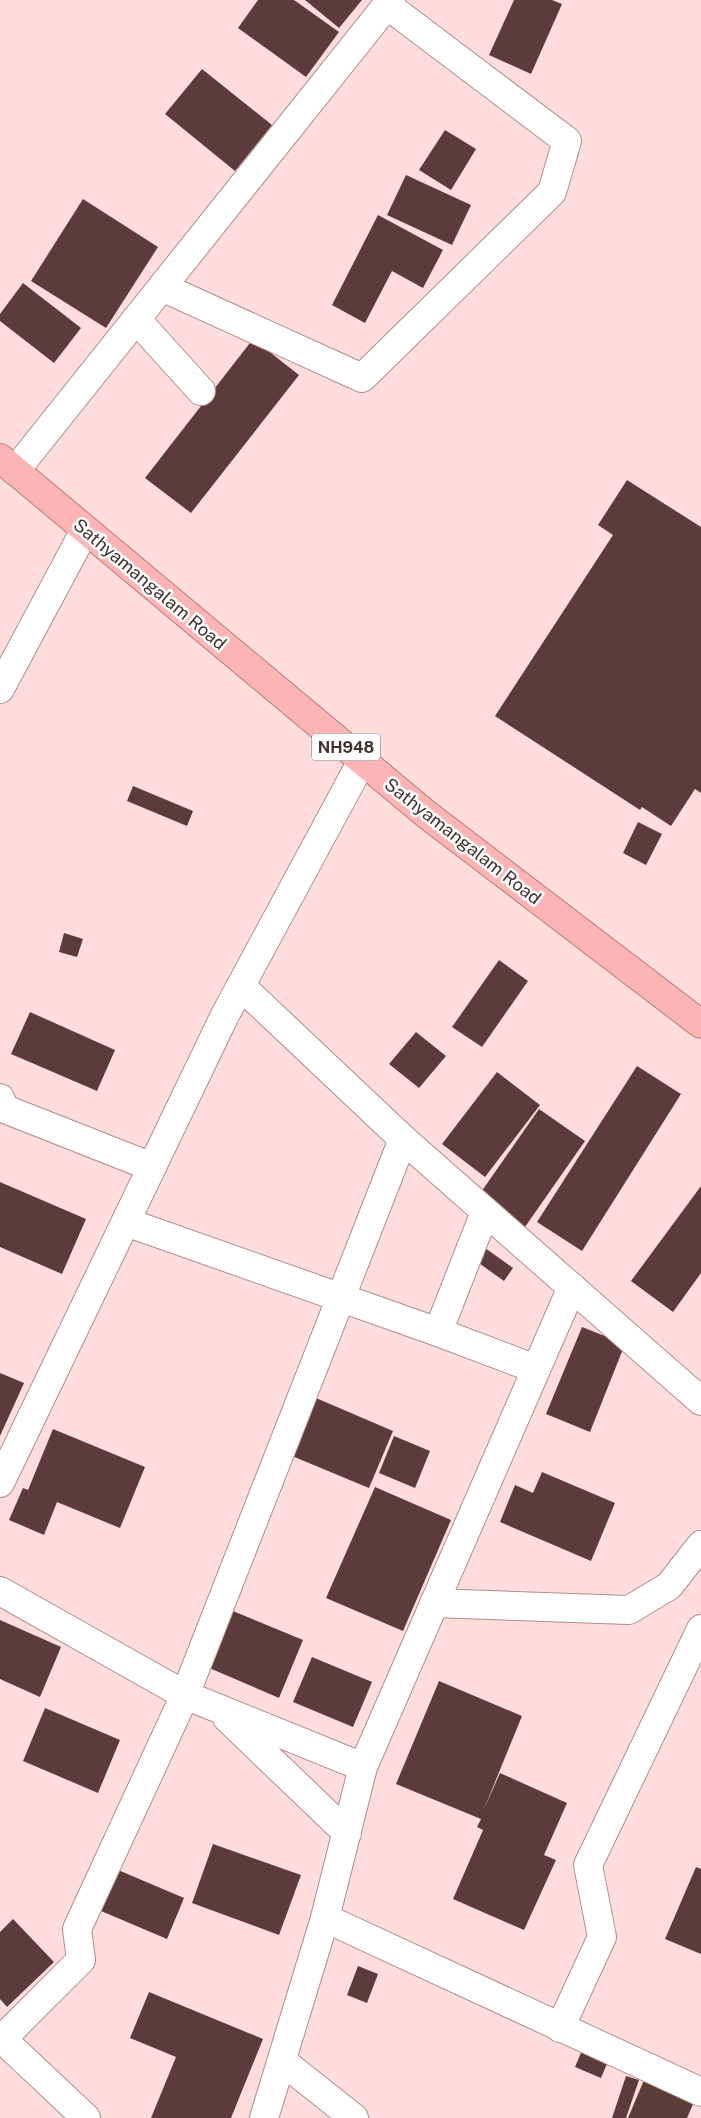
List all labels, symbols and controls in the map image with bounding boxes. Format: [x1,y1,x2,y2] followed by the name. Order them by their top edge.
[69,514,231,654] street label: Sathyamangalam Road
[312,734,380,760] road number: NH948
[381,773,545,909] street label: Sathyamangalam Road

